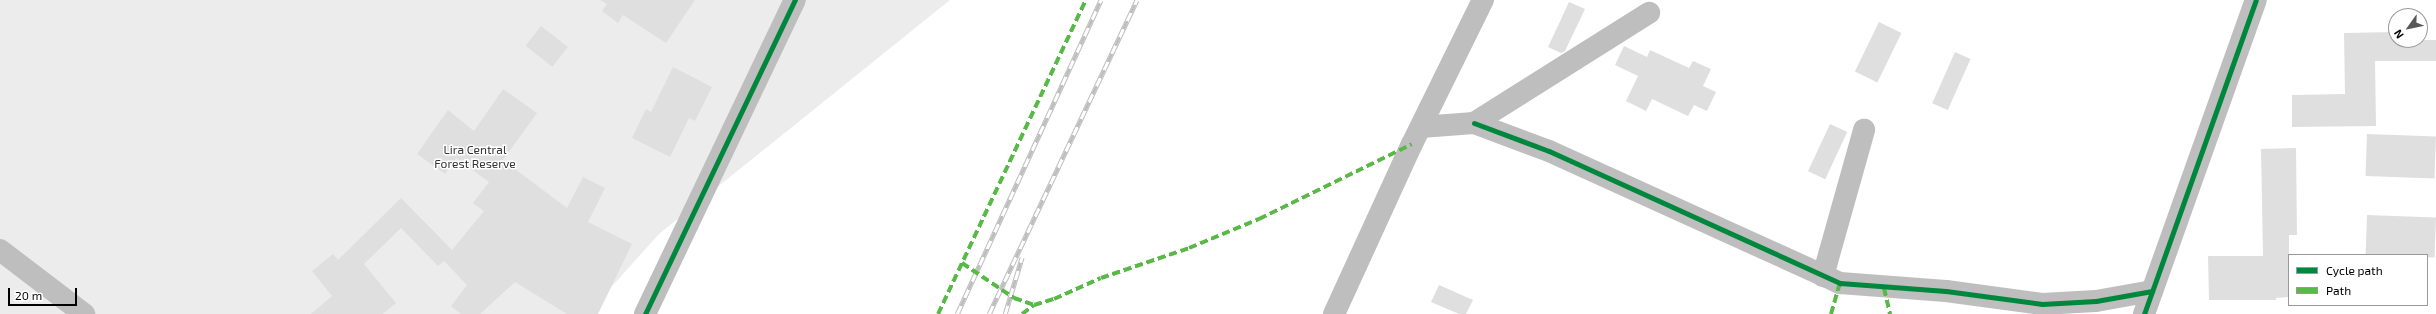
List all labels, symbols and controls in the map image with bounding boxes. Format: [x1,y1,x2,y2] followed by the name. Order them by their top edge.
[2388,8,2428,48] north arrow
[2391,27,2406,41] text: N
[434,143,516,171] park label: Lira Central Forest Reserve
[2288,254,2428,306] legend
[2326,263,2383,277] text: Cycle path
[10,280,79,306] scale bar
[2326,283,2351,297] text: Path
[15,288,42,302] text: 20 m

